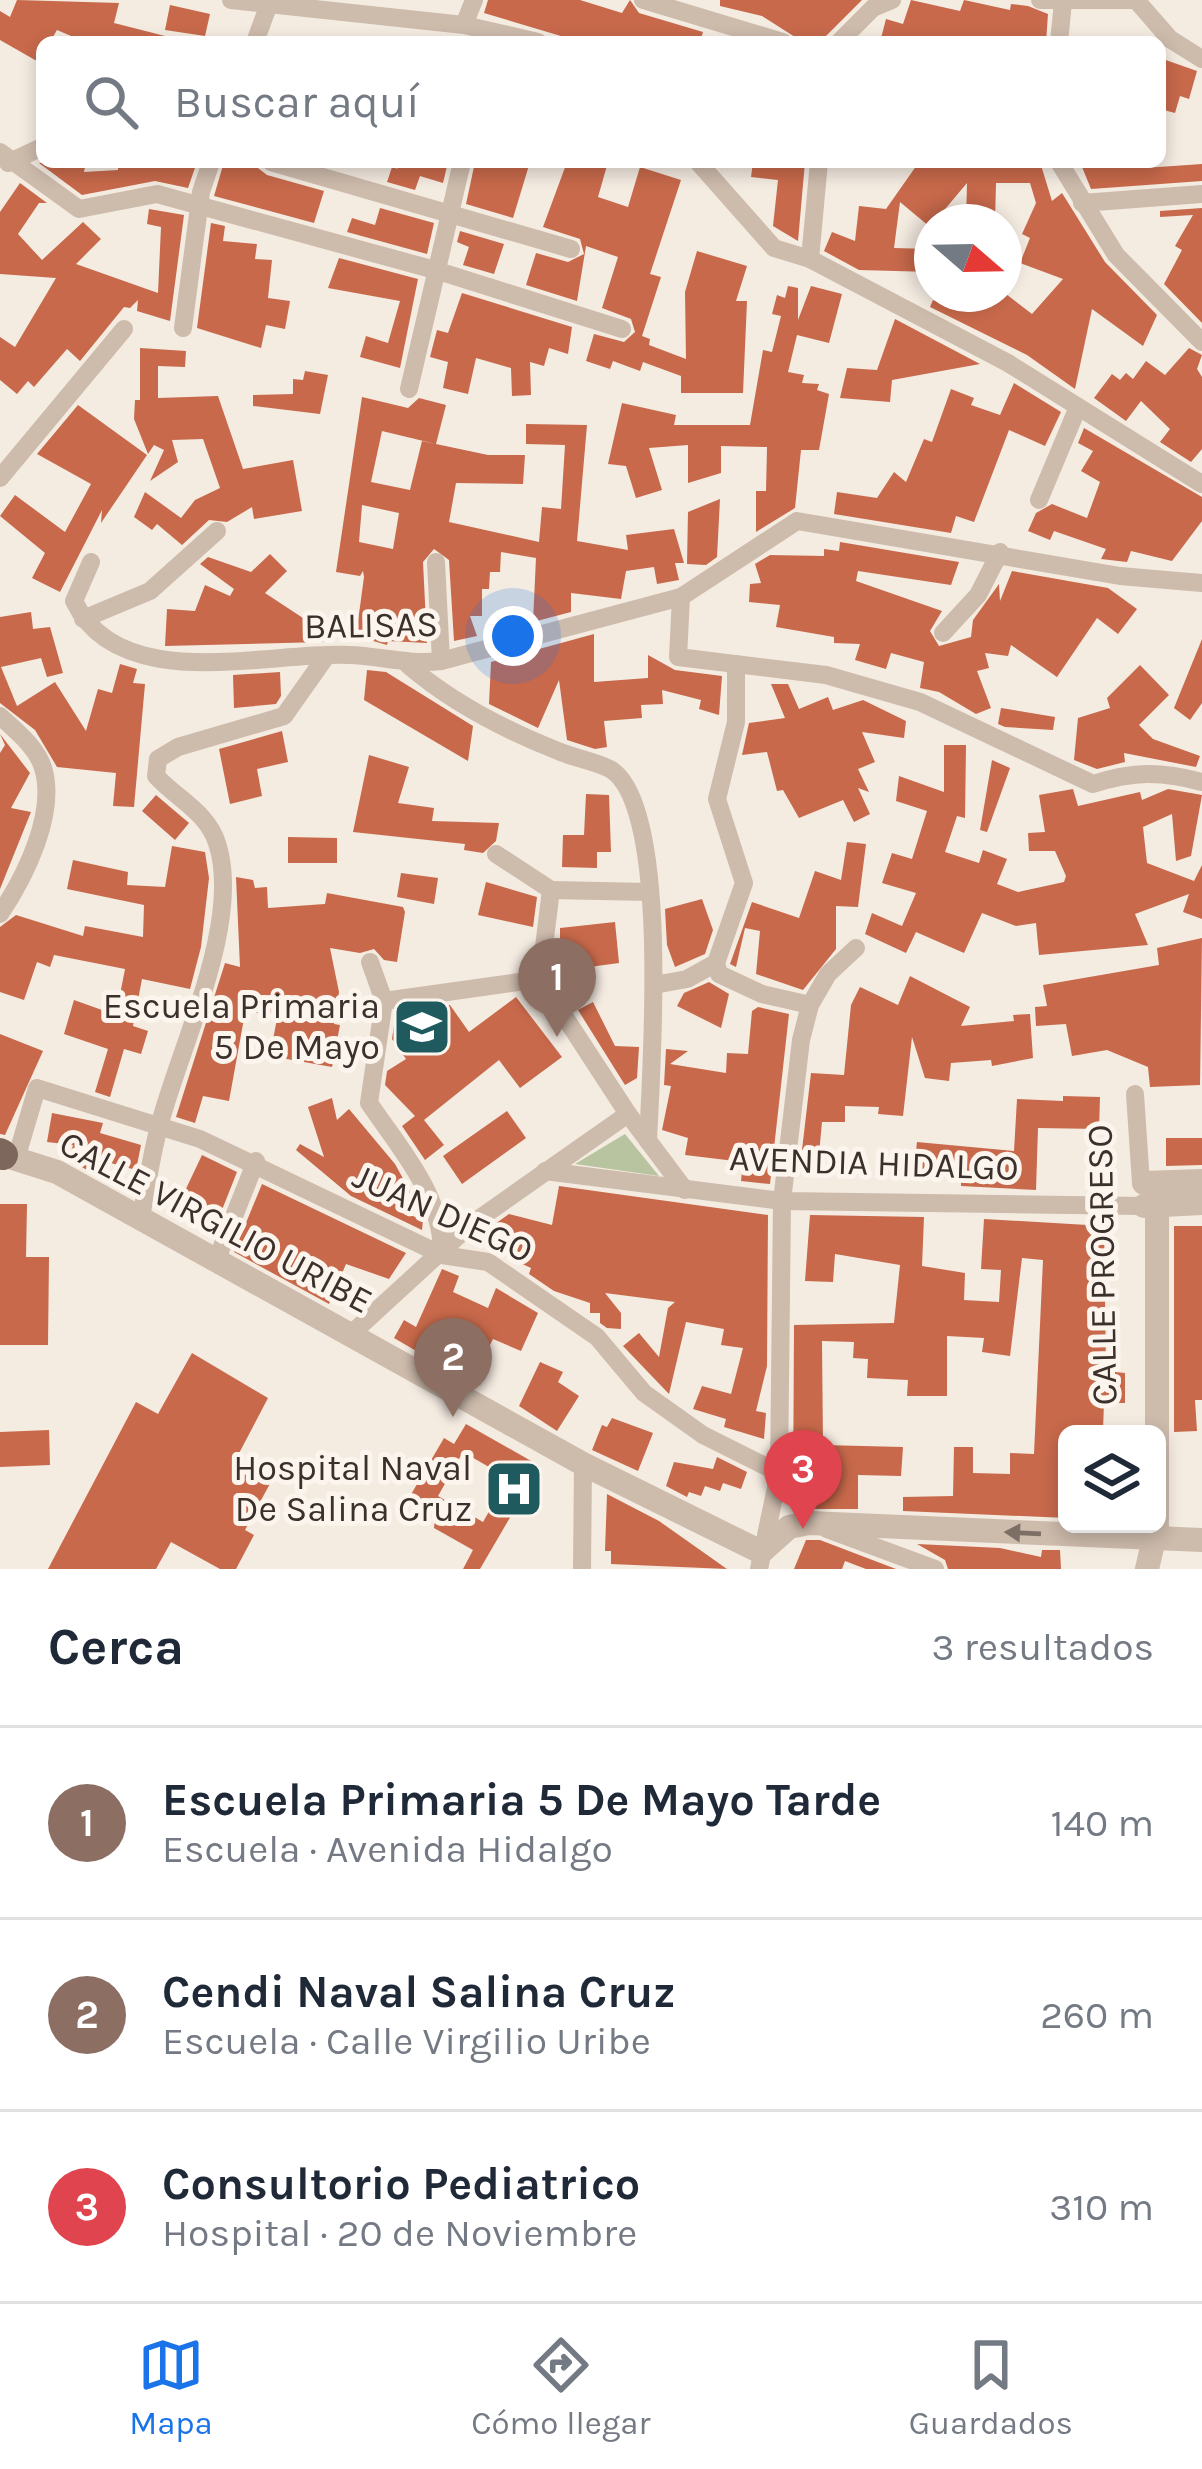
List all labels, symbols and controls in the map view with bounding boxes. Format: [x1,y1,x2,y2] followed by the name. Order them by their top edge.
[36,36,1166,168] search box
[78,69,144,135] icon: search
[174,76,420,128] text: Buscar aquí
[914,204,1022,312] north arrow
[304,603,438,647] street label: BALISAS
[483,606,543,666] your location
[518,938,596,1037] pin: 1
[103,985,380,1068] place label: Escuela Primaria 5 De Mayo
[391,996,453,1058] school or university icon: Escuela Primaria 5 De Mayo
[53,1122,379,1322] street label: CALLE VIRGILIO URIBE
[1079,1124,1125,1406] street label: CALLE PROGRESO
[729,1137,1019,1189] street label: AVENDIA HIDALGO
[347,1155,539,1271] street label: JUAN DIEGO
[414,1318,492,1417] pin: 2
[1058,1425,1166,1533] map controls
[1058,1425,1166,1533] button: layers
[764,1430,842,1529] pin: 3
[233,1447,472,1530] place label: Hospital Naval De Salina Cruz
[483,1458,545,1520] hospital icon: Hospital Naval De Salina Cruz
[1003,1523,1041,1542] one-way arrow
[48,1617,184,1677] text: Cerca
[932,1624,1154,1670] text: 3 resultados
[162,1774,881,1826] text: Escuela Primaria 5 De Mayo Tarde
[80,1800,94,1846] text: 1
[1050,1800,1154,1846] text: 140 m
[162,1826,613,1872] text: Escuela · Avenida Hidalgo
[162,1966,675,2018] text: Cendi Naval Salina Cruz
[75,1992,99,2038] text: 2
[1040,1992,1154,2038] text: 260 m
[162,2018,651,2064] text: Escuela · Calle Virgilio Uribe
[162,2158,640,2210] text: Consultorio Pediatrico
[75,2184,99,2230] text: 3
[1049,2184,1154,2230] text: 310 m
[162,2210,637,2256] text: Hospital · 20 de Noviembre
[129,2332,213,2442] tab: Mapa
[471,2332,650,2442] tab: Cómo llegar
[909,2332,1073,2442] tab: Guardados

